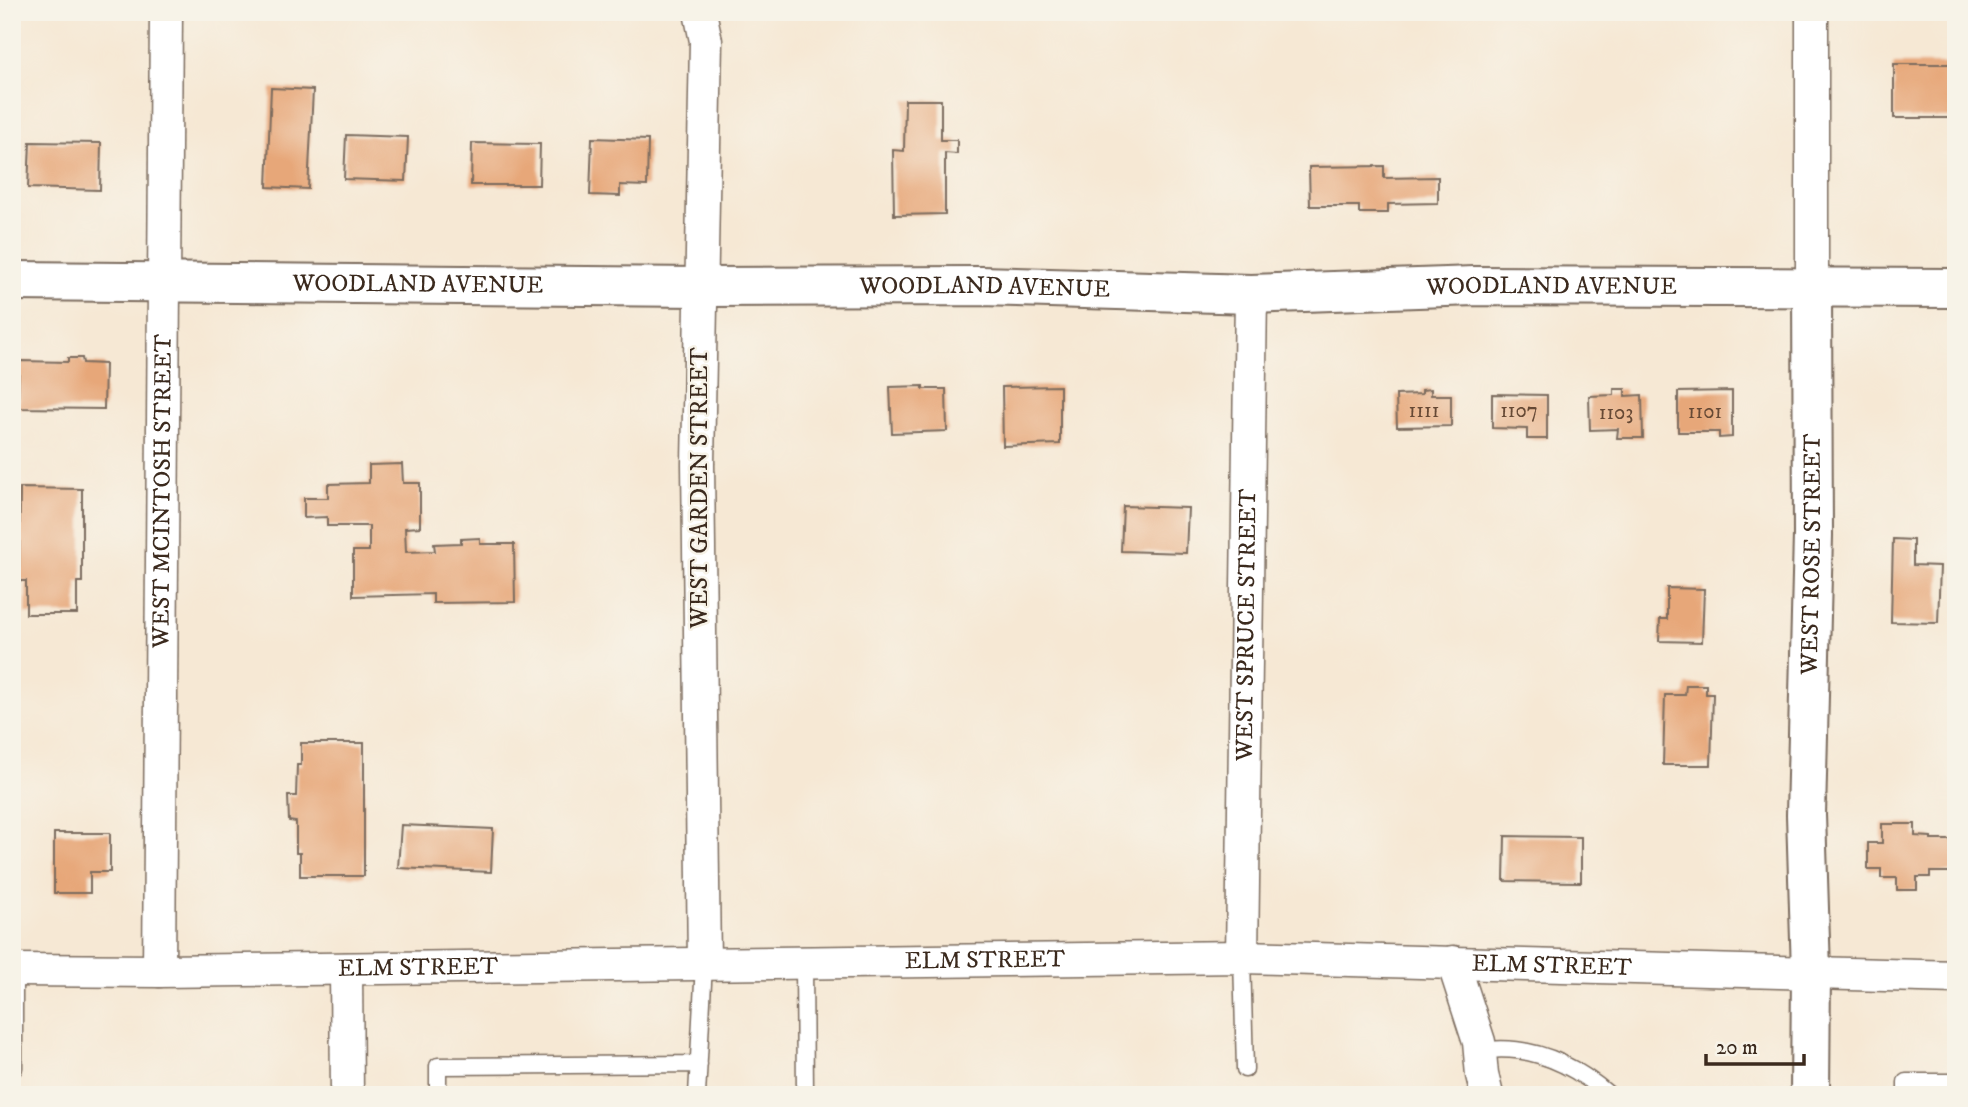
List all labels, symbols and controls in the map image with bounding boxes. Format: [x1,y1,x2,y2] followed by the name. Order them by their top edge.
[291,268,544,301] street label: WOODLAND AVENUE
[859,271,1111,305] street label: WOODLAND AVENUE
[1425,271,1677,303] street label: WOODLAND AVENUE
[146,334,179,649] street label: WEST MCINTOSH STREET
[685,347,715,630] street label: WEST GARDEN STREET
[1409,398,1439,424] house number: 1111
[1500,398,1538,424] house number: 1107
[1688,399,1722,425] house number: 1101
[1599,400,1633,426] house number: 1103
[1794,433,1828,676] street label: WEST ROSE STREET
[1230,489,1263,762] street label: WEST SPRUCE STREET
[905,944,1065,976] street label: ELM STREET
[1471,948,1632,983] street label: ELM STREET
[338,952,498,984] street label: ELM STREET
[1706,1023,1804,1067] scale bar
[1716,1035,1758,1061] text: 20 m

